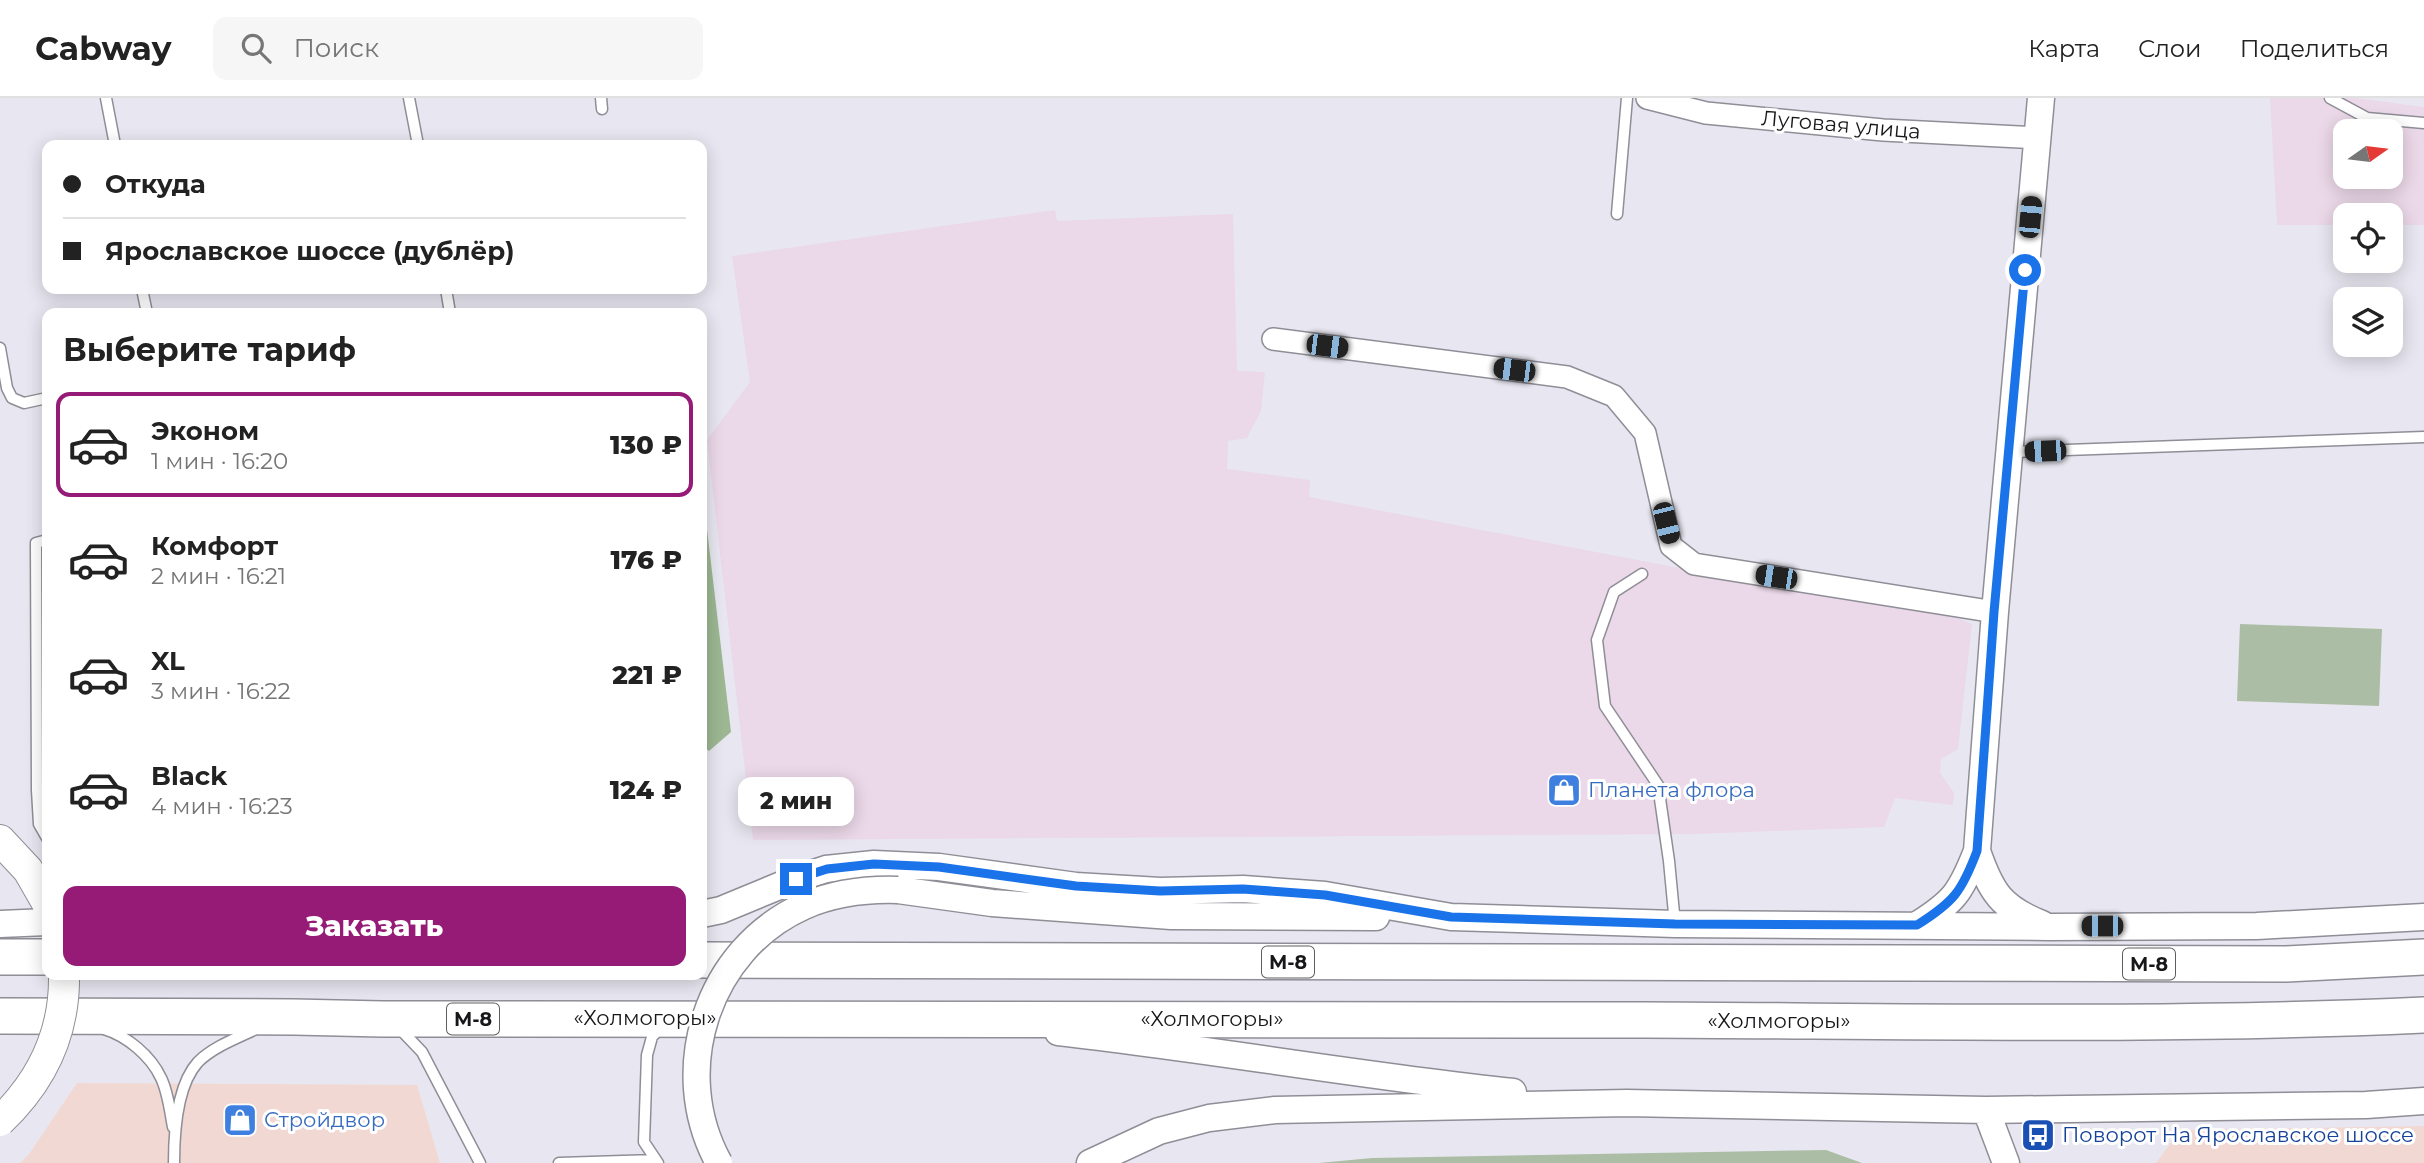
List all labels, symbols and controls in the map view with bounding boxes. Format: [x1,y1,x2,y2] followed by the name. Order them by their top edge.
[213,17,703,80] search box
[35,28,171,68] text: Cabway
[237,29,275,67] icon: search
[293,32,379,64] text: Поиск
[2028,34,2100,63] text: Карта
[2138,34,2202,63] text: Слои
[2240,34,2389,63] text: Поделиться
[1760,105,1922,144] street label: Луговая улица
[2333,119,2403,189] north arrow
[2333,119,2403,357] map controls
[105,168,206,200] text: Откуда
[2018,195,2043,239] car
[2333,203,2403,273] button: locate
[105,235,515,267] text: Ярославское шоссе (дублёр)
[2009,254,2041,286] route start
[2333,287,2403,357] button: layers
[63,330,356,369] text: Выберите тариф
[1305,333,1350,359] car
[1492,357,1537,383] car
[67,413,130,476] icon: car
[151,415,259,447] text: Эконом
[610,429,682,461] text: 130 ₽
[2024,440,2067,462] car
[151,447,288,475] text: 1 мин · 16:20
[1651,500,1682,546] car
[67,528,130,591] icon: car
[151,530,278,562] text: Комфорт
[611,544,682,576] text: 176 ₽
[151,562,286,590] text: 2 мин · 16:21
[1754,563,1799,591] car
[67,643,130,706] icon: car
[151,645,185,677] text: XL
[612,659,682,691] text: 221 ₽
[151,677,291,705] text: 3 мин · 16:22
[67,758,130,821] icon: car
[151,760,227,792] text: Black
[1545,771,1583,809] shop icon: Планета флора
[610,774,682,806] text: 124 ₽
[1588,777,1755,802] place label: Планета флора
[738,778,854,826] callout: 2 мин
[760,787,832,815] text: 2 мин
[151,792,293,820] text: 4 мин · 16:23
[780,863,812,895] route end
[63,886,686,966] button: Заказать
[2082,916,2124,937] car
[1262,946,1314,978] road number: М-8
[2123,948,2175,979] road number: М-8
[447,1004,499,1035] road number: М-8
[573,1005,717,1030] street label: «Холмогоры»
[1140,1006,1284,1031] street label: «Холмогоры»
[1707,1008,1851,1033] street label: «Холмогоры»
[221,1101,259,1139] shop icon: Стройдвор
[264,1107,385,1132] place label: Стройдвор
[2019,1116,2057,1154] bus stop icon: Поворот На Ярославское шоссе
[2062,1122,2414,1147] place label: Поворот На Ярославское шоссе

